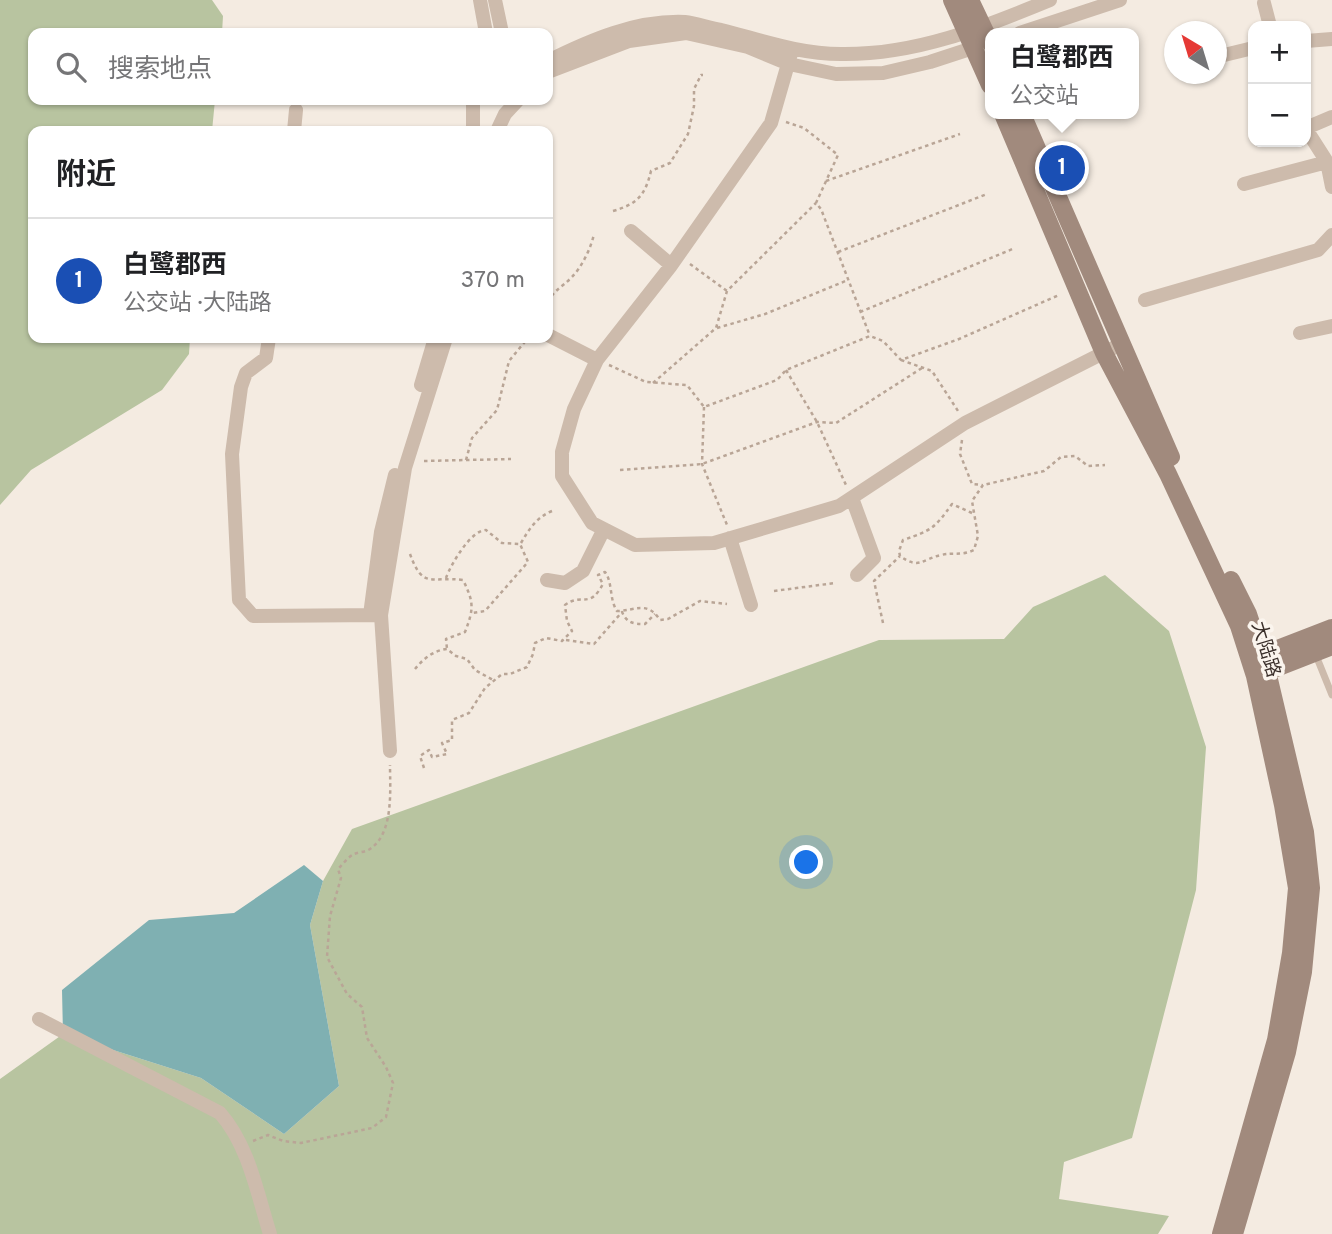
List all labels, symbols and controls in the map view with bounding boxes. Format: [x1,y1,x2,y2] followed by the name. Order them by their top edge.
[1164,21,1227,84] north arrow
[1248,21,1311,147] map controls
[1248,21,1311,84] button: +
[28,28,553,105] search box
[985,28,1139,119] popup
[1010,43,1114,76] text: 白鹭郡西
[52,48,90,86] icon: search
[108,54,212,87] text: 搜索地点
[1010,83,1079,112] text: 公交站
[1248,84,1311,147] button: −
[1039,142,1085,194] pin: 1
[56,158,116,195] text: 附近
[123,250,227,283] text: 白鹭郡西
[74,267,84,296] text: 1
[460,267,525,296] text: 370 m
[123,290,272,319] text: 公交站 · 大陆路
[1245,619,1285,680] street label: 大陆路
[789,845,823,879] your location

